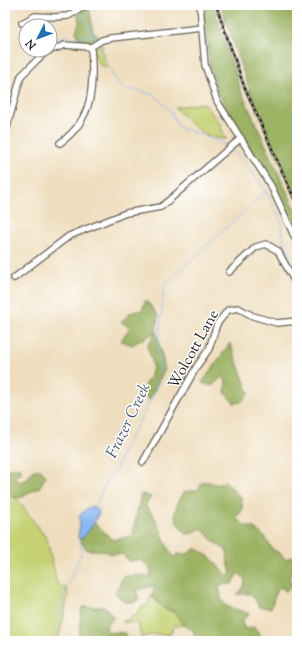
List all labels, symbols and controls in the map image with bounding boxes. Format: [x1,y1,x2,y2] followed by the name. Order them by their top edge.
[18,18,58,58] north arrow
[22,35,41,53] text: N
[164,306,225,393] street label: Wolcott Lane
[101,380,157,463] water label: Frazer Creek

